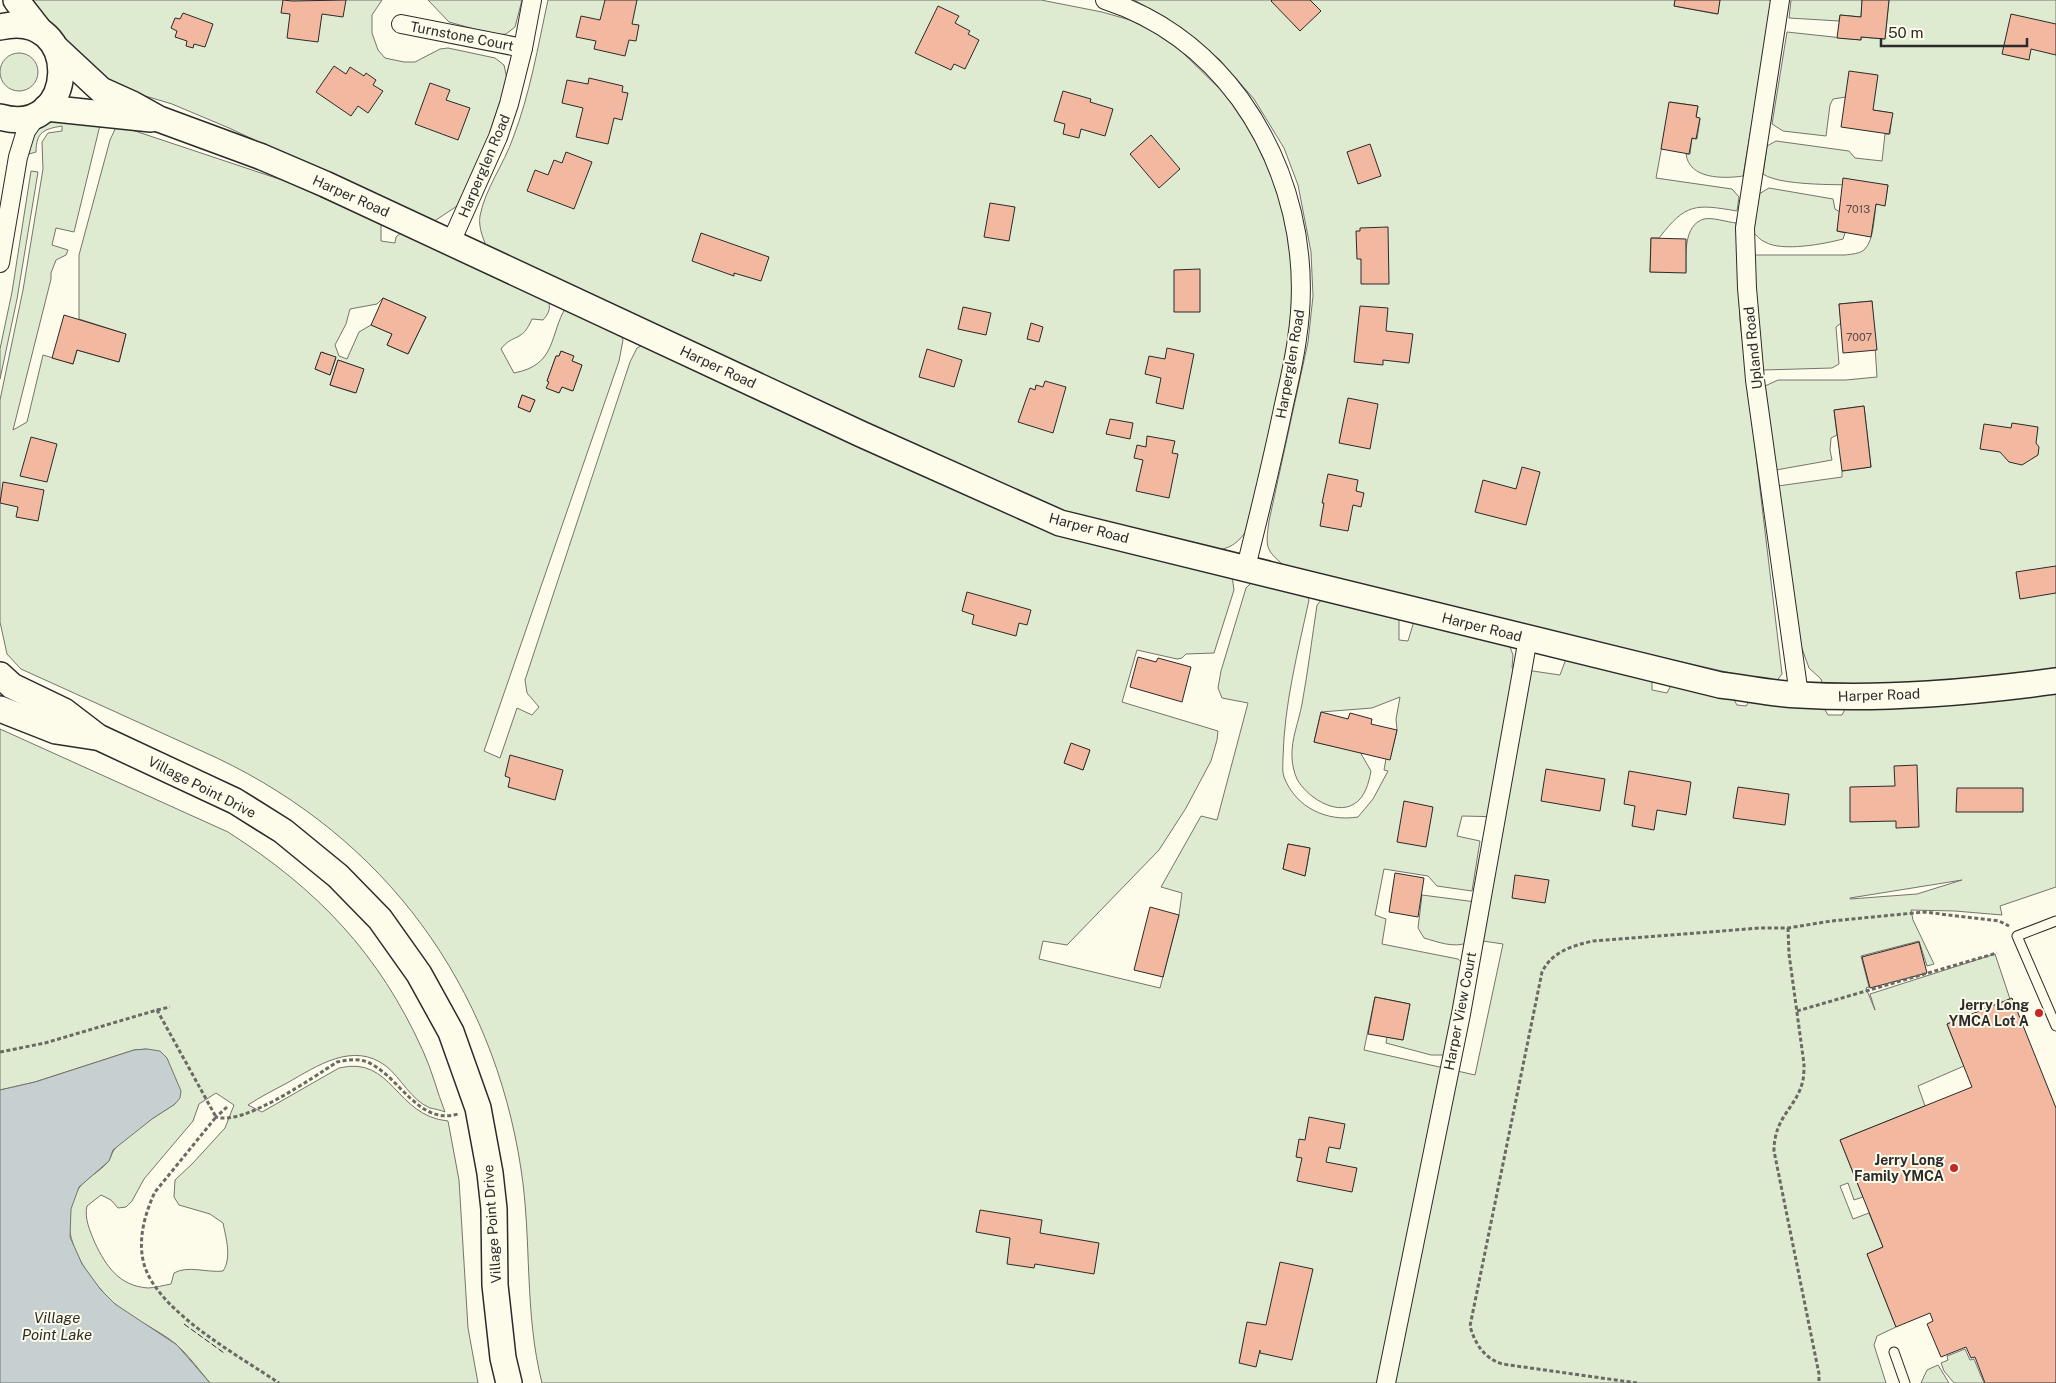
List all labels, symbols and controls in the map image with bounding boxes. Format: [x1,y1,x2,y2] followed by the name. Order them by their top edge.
[1881,15,2027,47] scale bar
[409,18,515,54] street label: Turnstone Court
[1888,24,1923,41] text: 50 m
[455,112,513,220] street label: Harperglen Road
[310,172,392,220] street label: Harper Road
[1846,203,1870,215] house number: 7013
[1741,306,1765,390] street label: Upland Road
[1273,308,1307,420] street label: Harperglen Road
[1846,331,1872,343] house number: 7007
[677,342,759,392] street label: Harper Road
[1047,510,1131,546] street label: Harper Road
[1440,609,1524,645] street label: Harper Road
[1838,686,1920,704] street label: Harper Road
[145,753,259,821] street label: Village Point Drive
[1441,950,1479,1072] street label: Harper View Court
[1949,997,2029,1029] place label: Jerry Long YMCA Lot A
[2033,1007,2045,1019] marker: Jerry Long YMCA Lot A
[1854,1152,1944,1184] place label: Jerry Long Family YMCA
[1948,1162,1960,1174] marker: Jerry Long Family YMCA
[480,1164,504,1284] street label: Village Point Drive
[22,1309,92,1343] water label: Village Point Lake

